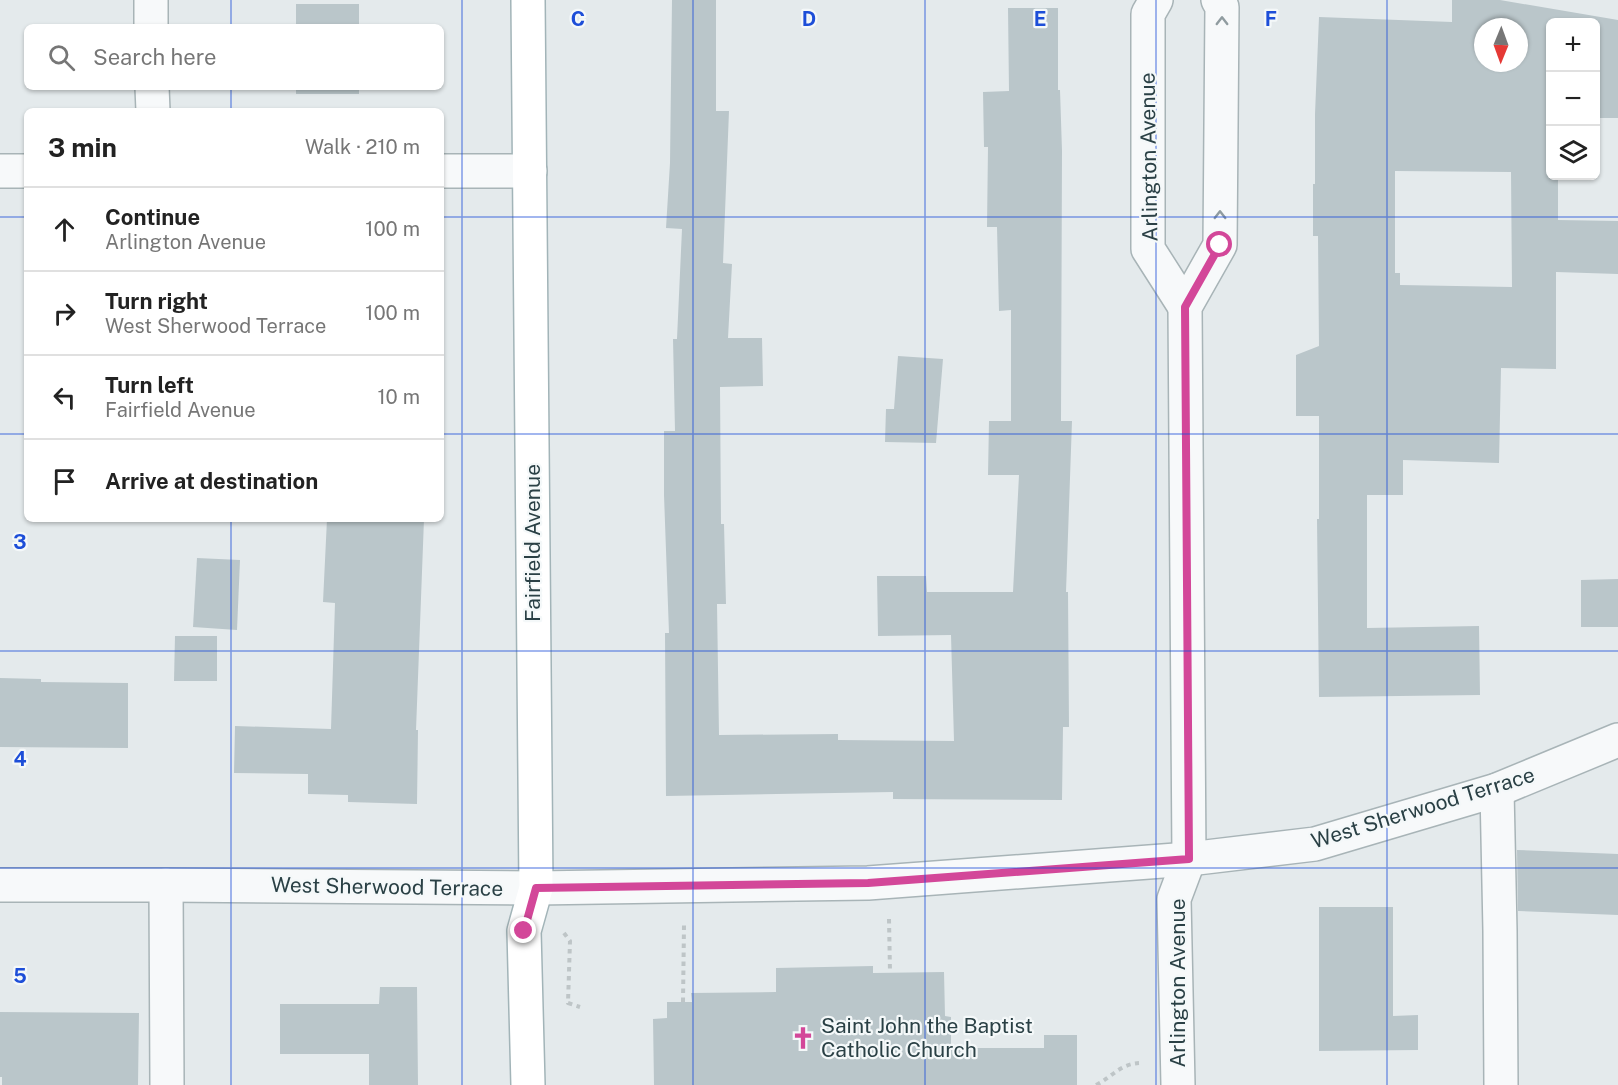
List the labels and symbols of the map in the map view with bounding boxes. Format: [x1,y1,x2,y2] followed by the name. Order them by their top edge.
[571,7,585,31] text: C
[802,7,816,31] text: D
[1034,7,1046,31] text: E
[1265,7,1277,31] text: F
[1216,16,1228,25] one-way arrow
[1474,18,1528,72] north arrow
[1135,72,1162,242] street label: Arlington Avenue
[1214,211,1226,220] one-way arrow
[1206,231,1232,257] route start
[520,464,545,622] street label: Fairfield Avenue
[13,530,27,554] text: 3
[13,747,27,771] text: 4
[1308,762,1538,853] street label: West Sherwood Terrace
[271,872,503,901] street label: West Sherwood Terrace
[1165,898,1190,1068] street label: Arlington Avenue
[510,917,536,943] route end
[13,964,27,988] text: 5
[821,1013,1033,1062] place label: Saint John the Baptist Catholic Church
[790,1025,816,1051] church icon: Saint John the Baptist Catholic Church

